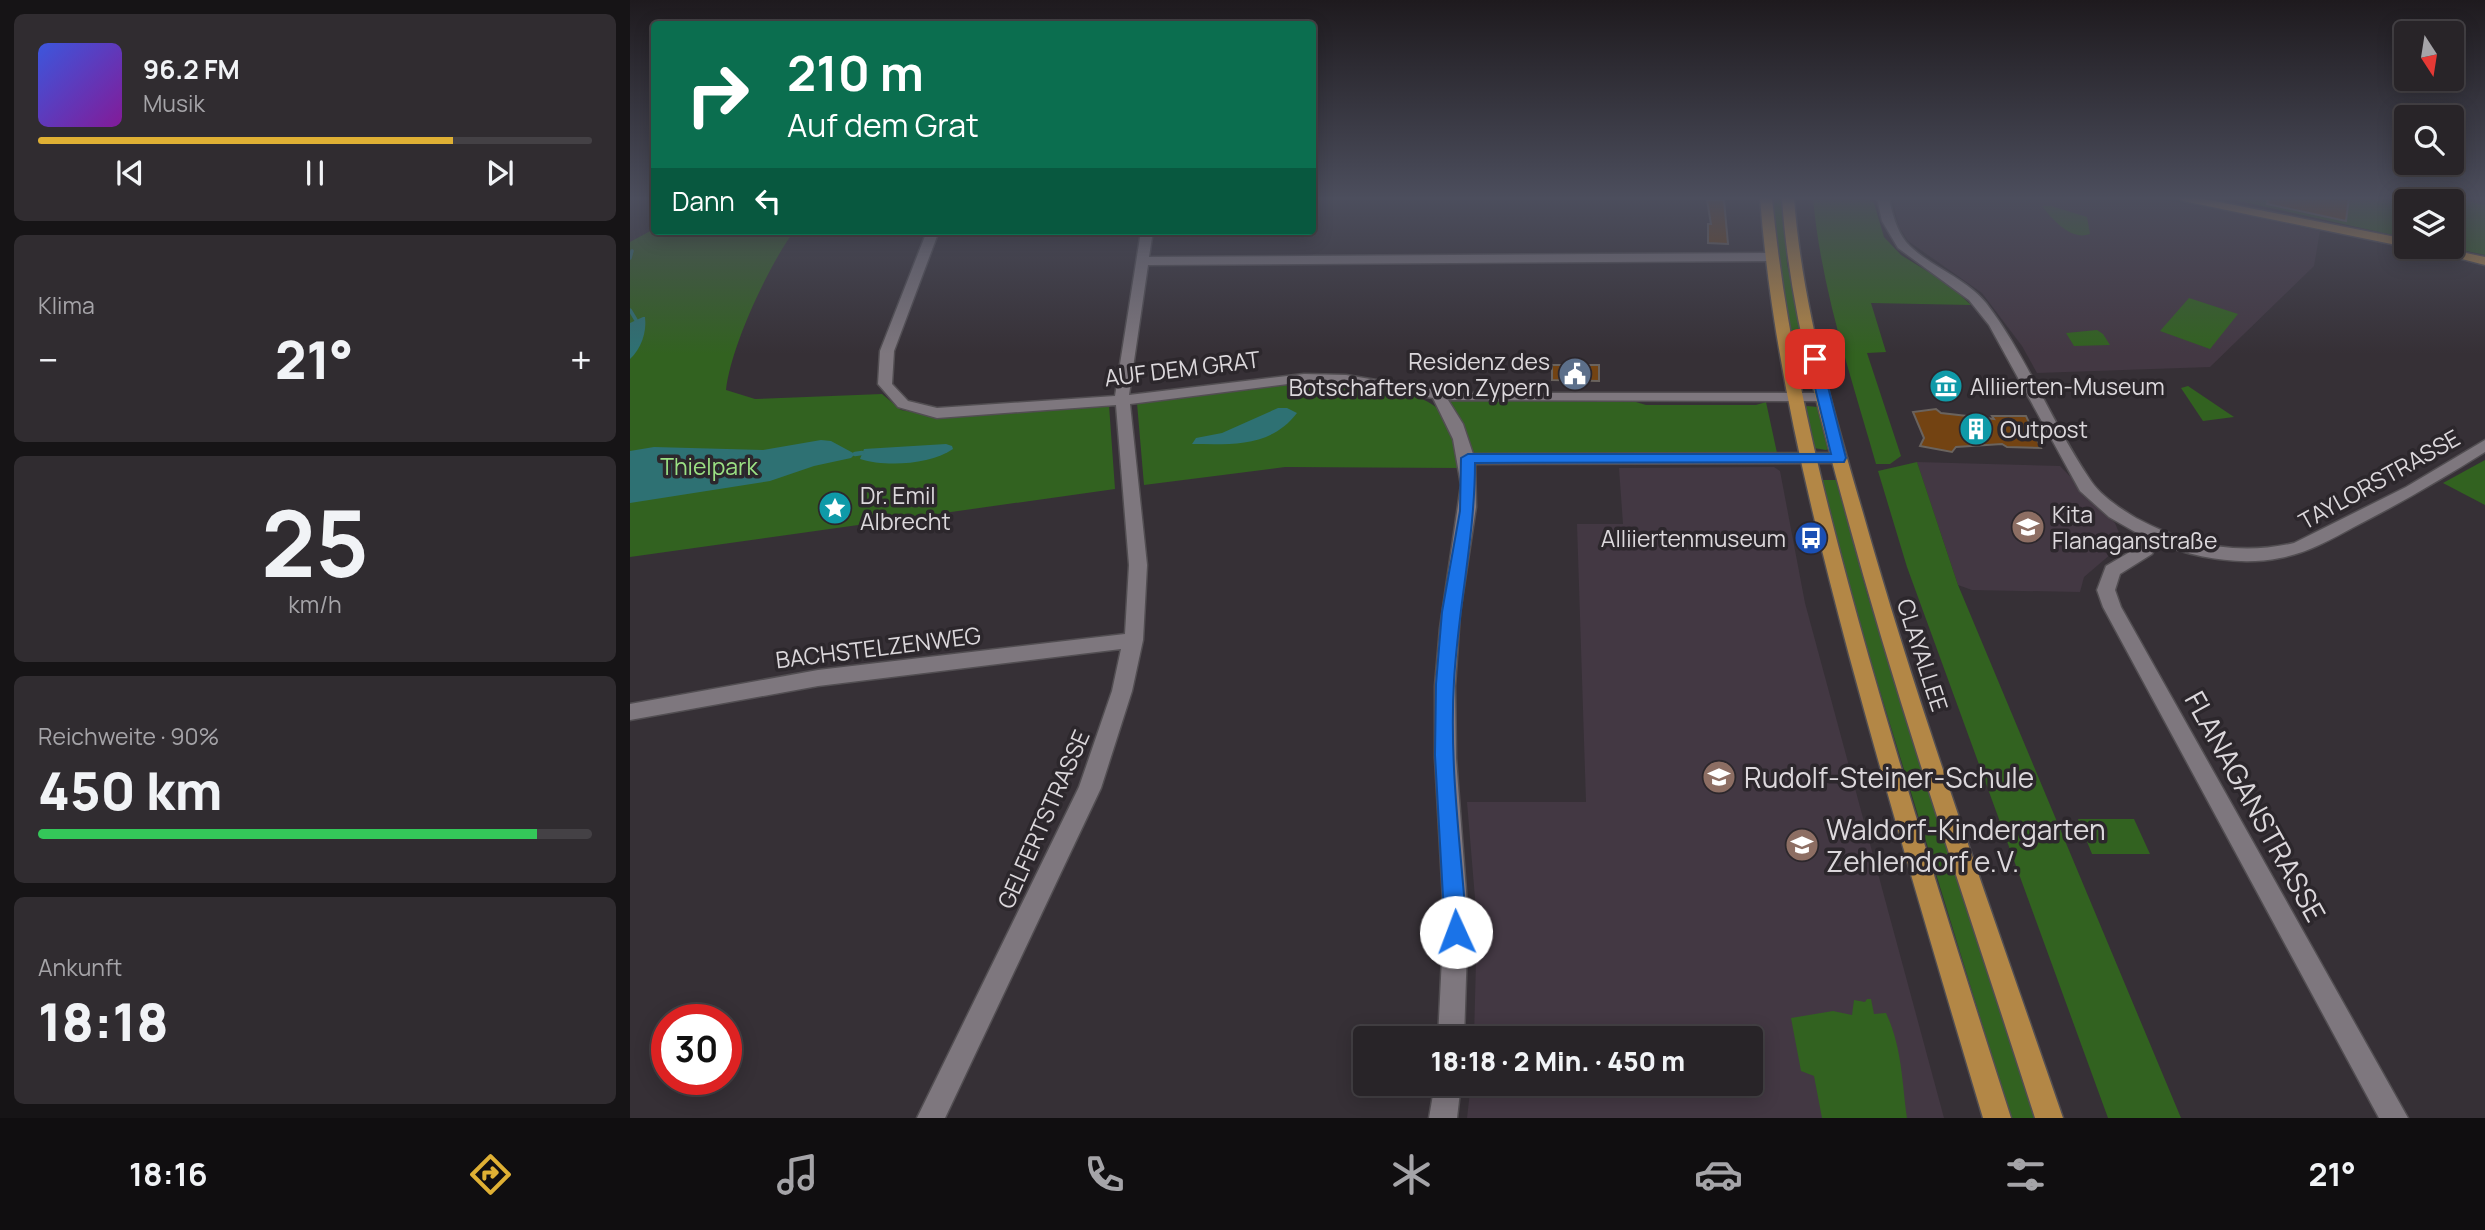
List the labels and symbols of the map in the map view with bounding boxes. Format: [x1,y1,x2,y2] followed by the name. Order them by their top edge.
[2394,21,2464,91] north arrow
[1785,329,1845,389] pin
[1102,343,1262,393] street label: AUF DEM GRAT
[1289,345,1550,403] place label: Residenz des Botschafters von Zypern
[1556,355,1594,393] public building icon: Residenz des Botschafters von Zypern
[1927,367,1965,405] museum icon: Alliierten-Museum
[1970,370,2165,402] place label: Alliierten-Museum
[1957,410,1995,448] building icon: Outpost
[2000,413,2088,445] place label: Outpost
[2293,421,2465,537] street label: TAYLORSTRASSE
[660,450,758,482] park label: Thielpark
[860,479,951,537] place label: Dr. Emil Albrecht
[816,489,854,527] place icon: Dr. Emil Albrecht
[2052,498,2217,556] place label: Kita Flanaganstraße
[2009,508,2047,546] school or university icon: Kita Flanaganstraße
[1792,519,1830,557] bus stop icon: Alliiertenmuseum
[1601,522,1786,554] place label: Alliiertenmuseum
[1890,594,1956,716] street label: CLAYALLEE
[774,619,982,675] street label: BACHSTELZENWEG
[2177,684,2335,928] street label: FLANAGANSTRASSE
[989,725,1097,913] street label: GELFERTSTRASSE
[1700,758,1738,796] school or university icon: Rudolf-Steiner-Schule
[1744,758,2034,796] place label: Rudolf-Steiner-Schule
[1826,810,2106,880] place label: Waldorf-Kindergarten Zehlendorf e.V.
[1783,826,1821,864] school or university icon: Waldorf-Kindergarten Zehlendorf e.V.
[1419,895,1493,969] position arrow
[651,1004,742,1095] speed limit sign: 30

